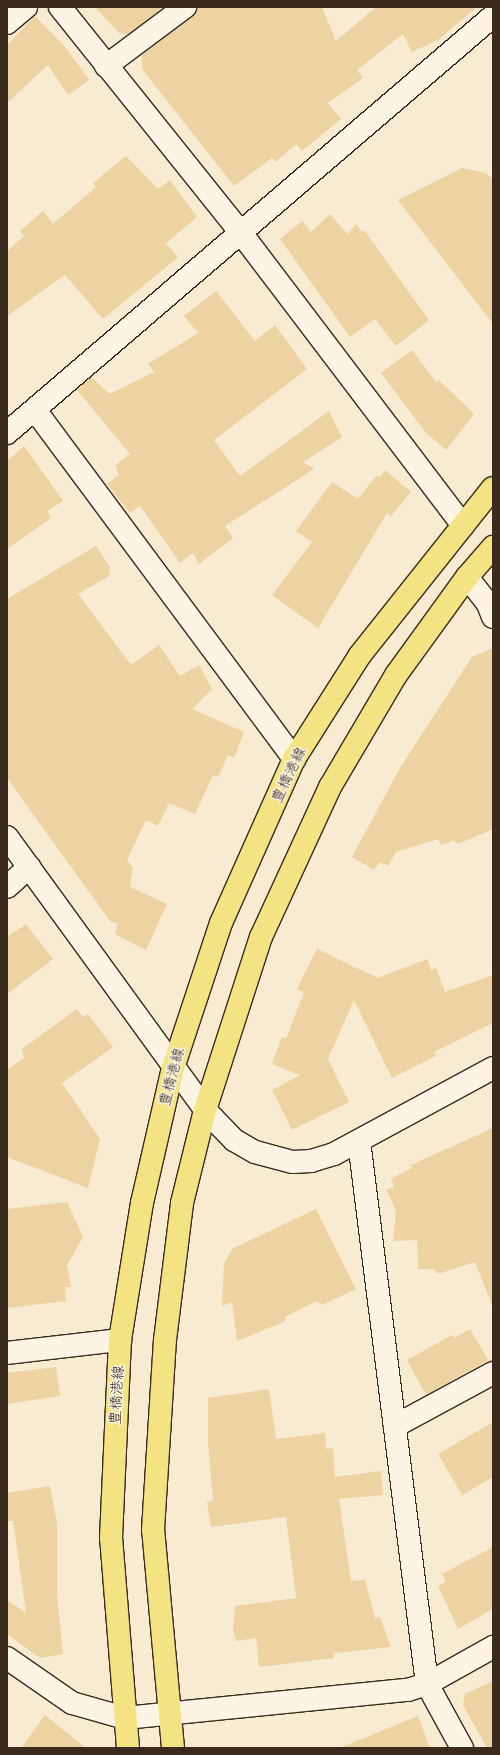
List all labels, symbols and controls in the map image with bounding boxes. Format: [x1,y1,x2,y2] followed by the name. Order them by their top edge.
[268,744,310,806] street label: 豊橋港線
[156,1046,188,1108] street label: 豊橋港線
[106,1365,128,1425] street label: 豊橋港線

